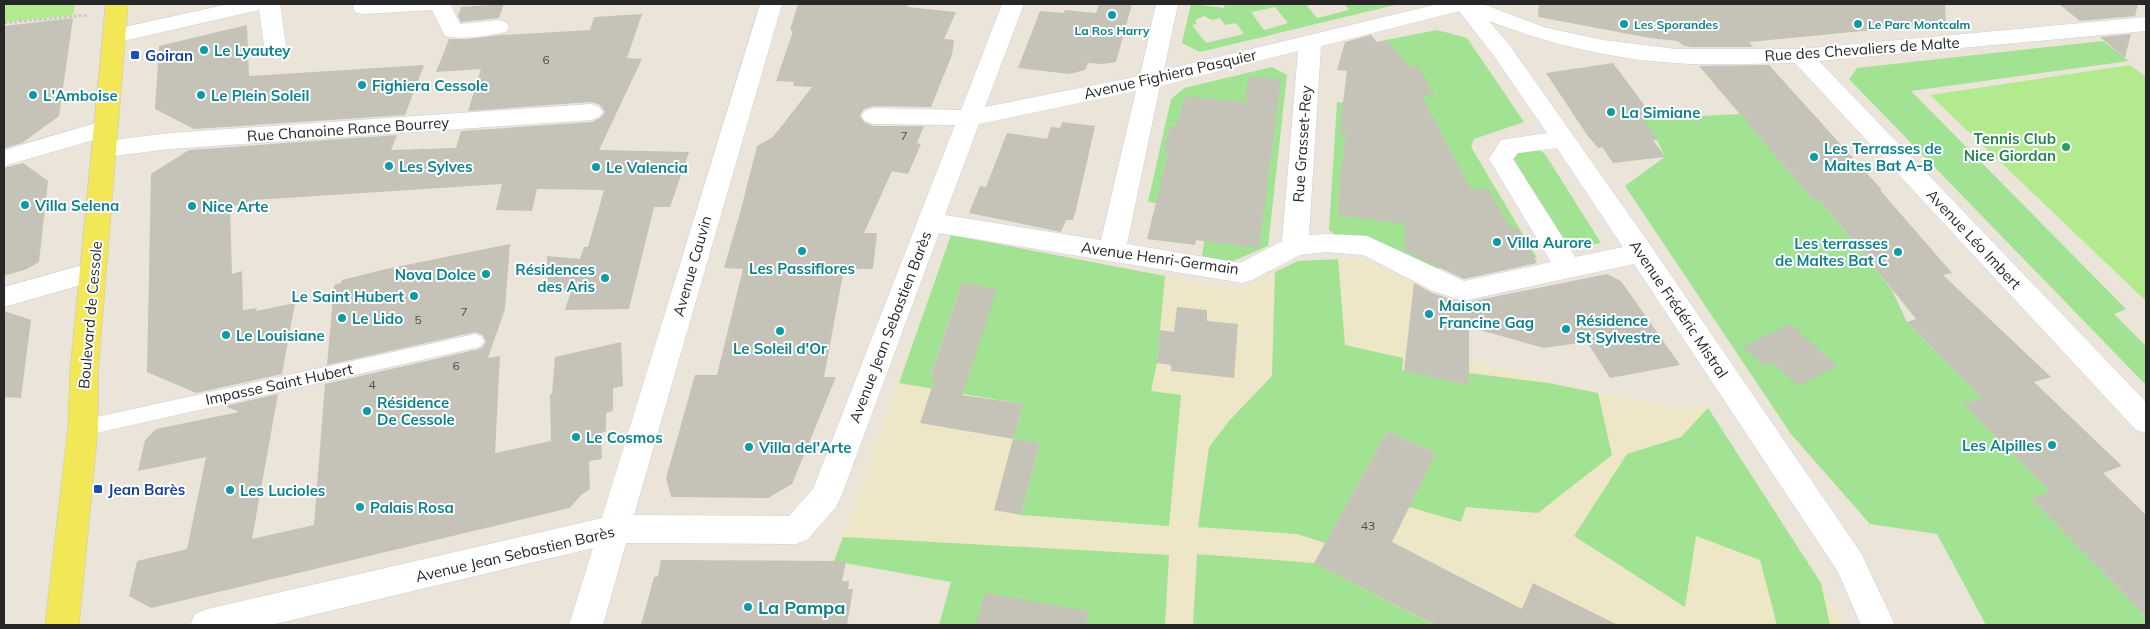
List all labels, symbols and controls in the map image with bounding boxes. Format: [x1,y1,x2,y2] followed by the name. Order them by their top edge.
[1106,9,1118,21] marker: La Ros Harry
[1634,17,1718,32] place label: Les Sporandes
[1868,17,1970,32] place label: Le Parc Montcalm
[1618,18,1630,30] marker: Les Sporandes
[1852,18,1864,30] marker: Le Parc Montcalm
[1074,23,1150,38] place label: La Ros Harry
[1764,33,1960,65] street label: Rue des Chevaliers de Malte
[214,41,291,60] place label: Le Lyautey
[198,44,210,56] marker: Le Lyautey
[1082,45,1259,103] street label: Avenue Fighiera Pasquier
[145,46,193,65] place label: Goiran
[129,49,141,61] marker: Goiran
[542,52,550,67] house number: 6
[372,76,488,95] place label: Fighiera Cessole
[356,79,368,91] marker: Fighiera Cessole
[1288,85,1316,203] street label: Rue Grasset-Rey
[43,86,118,105] place label: L'Amboise
[211,86,309,105] place label: Le Plein Soleil
[27,89,39,101] marker: L'Amboise
[195,89,207,101] marker: Le Plein Soleil
[1621,103,1700,122] place label: La Simiane
[1605,106,1617,118] marker: La Simiane
[246,112,450,146] street label: Rue Chanoine Rance Bourrey
[900,128,908,143] house number: 7
[1964,129,2056,165] place label: Tennis Club Nice Giordan
[1824,139,1942,175] place label: Les Terrasses de Maltes Bat A-B
[2060,141,2072,153] marker: Tennis Club Nice Giordan
[1808,151,1820,163] marker: Les Terrasses de Maltes Bat A-B
[399,157,473,176] place label: Les Sylves
[606,158,688,177] place label: Le Valencia
[383,160,395,172] marker: Les Sylves
[590,161,602,173] marker: Le Valencia
[1923,185,2025,293] street label: Avenue Léo Imbert
[34,196,119,215] place label: Villa Selena
[202,197,268,216] place label: Nice Arte
[19,199,31,211] marker: Villa Selena
[186,200,198,212] marker: Nice Arte
[669,213,715,319] street label: Avenue Cauvin
[845,229,935,425] street label: Avenue Jean Sebastien Barès
[1506,233,1592,252] place label: Villa Aurore
[1775,234,1888,270] place label: Les terrasses de Maltes Bat C
[1491,236,1503,248] marker: Villa Aurore
[1626,236,1732,382] street label: Avenue Frédéric Mistral
[1080,238,1240,278] street label: Avenue Henri-Germain
[74,240,106,390] street label: Boulevard de Cessole
[796,245,808,257] marker: Les Passiflores
[1892,246,1904,258] marker: Les terrasses de Maltes Bat C
[749,259,855,278] place label: Les Passiflores
[515,260,595,296] place label: Résidences des Aris
[395,265,476,284] place label: Nova Dolce
[480,268,492,280] marker: Nova Dolce
[599,272,611,284] marker: Résidences des Aris
[292,287,404,306] place label: Le Saint Hubert
[408,290,420,302] marker: Le Saint Hubert
[1439,296,1534,332] place label: Maison Francine Gag
[460,304,468,319] house number: 7
[1423,308,1435,320] marker: Maison Francine Gag
[352,309,403,328] place label: Le Lido
[1576,311,1660,347] place label: Résidence St Sylvestre
[336,312,348,324] marker: Le Lido
[414,312,422,327] house number: 5
[1560,323,1572,335] marker: Résidence St Sylvestre
[774,325,786,337] marker: Le Soleil d'Or
[236,326,325,345] place label: Le Louisiane
[220,329,232,341] marker: Le Louisiane
[733,339,827,358] place label: Le Soleil d'Or
[452,358,460,373] house number: 6
[204,359,354,409] street label: Impasse Saint Hubert
[368,377,376,392] house number: 4
[377,393,455,429] place label: Résidence De Cessole
[361,405,373,417] marker: Résidence De Cessole
[586,428,663,447] place label: Le Cosmos
[570,431,582,443] marker: Le Cosmos
[1962,436,2042,455] place label: Les Alpilles
[758,438,851,457] place label: Villa del'Arte
[2046,439,2058,451] marker: Les Alpilles
[743,441,755,453] marker: Villa del'Arte
[108,480,185,499] place label: Jean Barès
[240,481,325,500] place label: Les Lucioles
[92,483,104,495] marker: Jean Barès
[224,484,236,496] marker: Les Lucioles
[370,498,454,517] place label: Palais Rosa
[354,501,366,513] marker: Palais Rosa
[1361,518,1375,533] house number: 43
[414,522,616,586] street label: Avenue Jean Sebastien Barès
[758,596,845,619] place label: La Pampa
[742,601,754,613] marker: La Pampa

